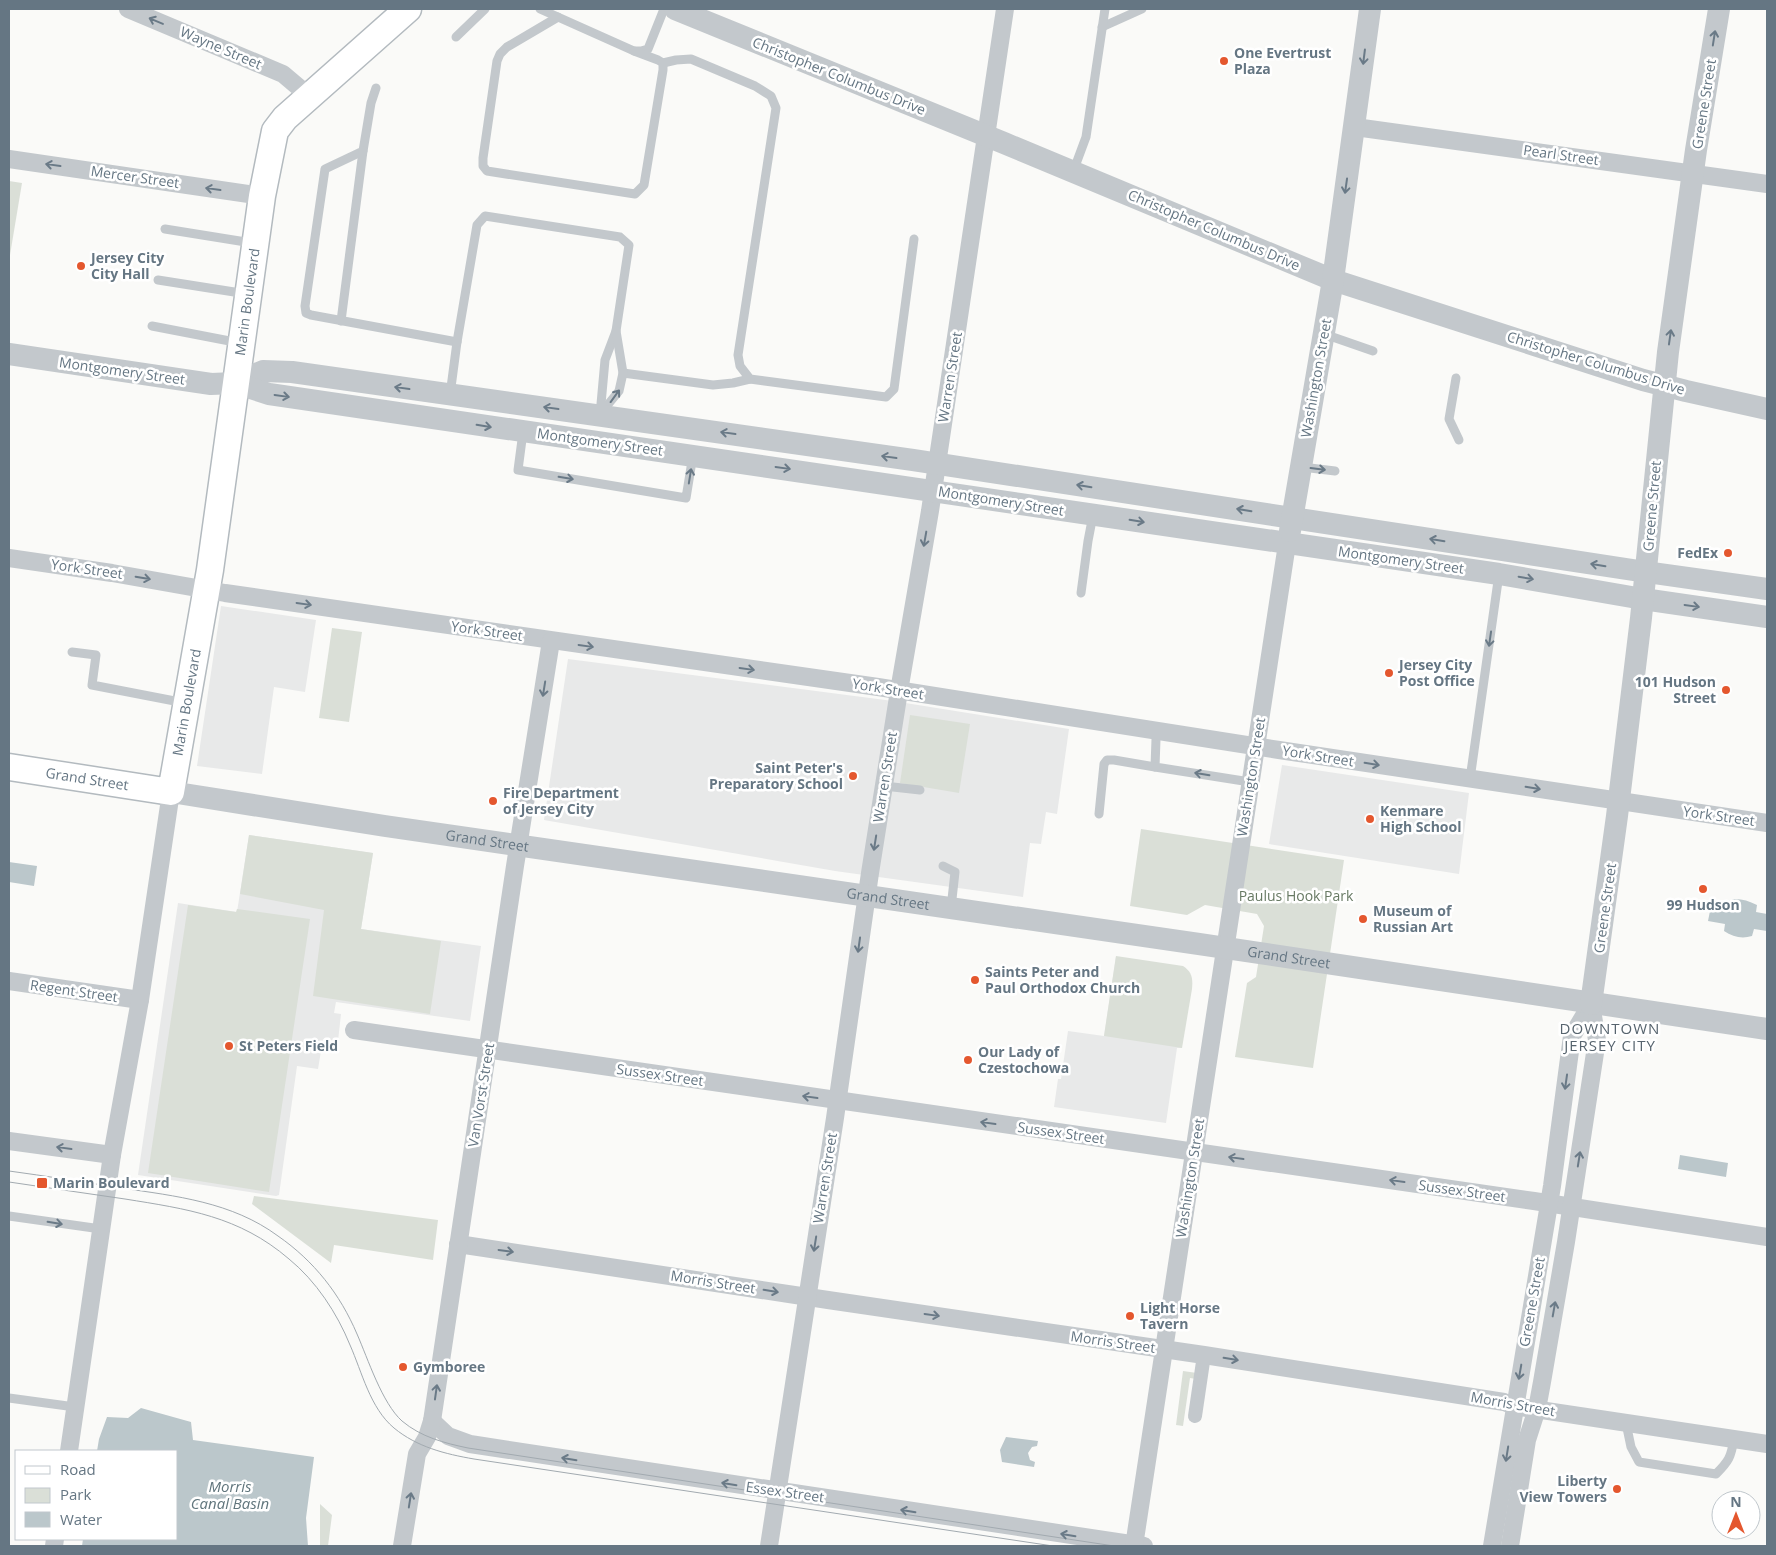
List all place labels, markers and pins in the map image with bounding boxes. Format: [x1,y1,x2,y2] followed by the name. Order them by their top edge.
[1234,43,1331,78] place label: One Evertrust Plaza
[1218,55,1230,67] marker: One Evertrust Plaza
[89,248,164,283] place label: Jersey City City Hall
[75,260,87,272] marker: Jersey City City Hall
[1677,543,1719,562] place label: FedEx
[1722,547,1734,559] marker: FedEx
[1397,655,1475,690] place label: Jersey City Post Office
[1383,667,1395,679] marker: Jersey City Post Office
[1635,672,1716,707] place label: 101 Hudson Street
[1720,684,1732,696] marker: 101 Hudson Street
[709,758,843,793] place label: Saint Peter's Preparatory School
[847,770,859,782] marker: Saint Peter's Preparatory School
[503,783,619,818] place label: Fire Department of Jersey City
[487,795,499,807] marker: Fire Department of Jersey City
[1380,801,1461,836] place label: Kenmare High School
[1364,813,1376,825] marker: Kenmare High School
[1697,883,1709,895] marker: 99 Hudson
[1666,895,1740,914] place label: 99 Hudson
[1373,901,1453,936] place label: Museum of Russian Art
[1357,913,1369,925] marker: Museum of Russian Art
[985,962,1140,997] place label: Saints Peter and Paul Orthodox Church
[969,974,981,986] marker: Saints Peter and Paul Orthodox Church
[239,1036,338,1055] place label: St Peters Field
[223,1040,235,1052] marker: St Peters Field
[978,1042,1069,1077] place label: Our Lady of Czestochowa
[962,1054,974,1066] marker: Our Lady of Czestochowa
[53,1173,170,1192] place label: Marin Boulevard
[35,1176,49,1190] marker: Marin Boulevard
[1140,1298,1220,1333] place label: Light Horse Tavern
[1124,1310,1136,1322] marker: Light Horse Tavern
[413,1357,485,1376] place label: Gymboree
[397,1361,409,1373] marker: Gymboree
[1519,1471,1607,1506] place label: Liberty View Towers
[1611,1483,1623,1495] marker: Liberty View Towers

